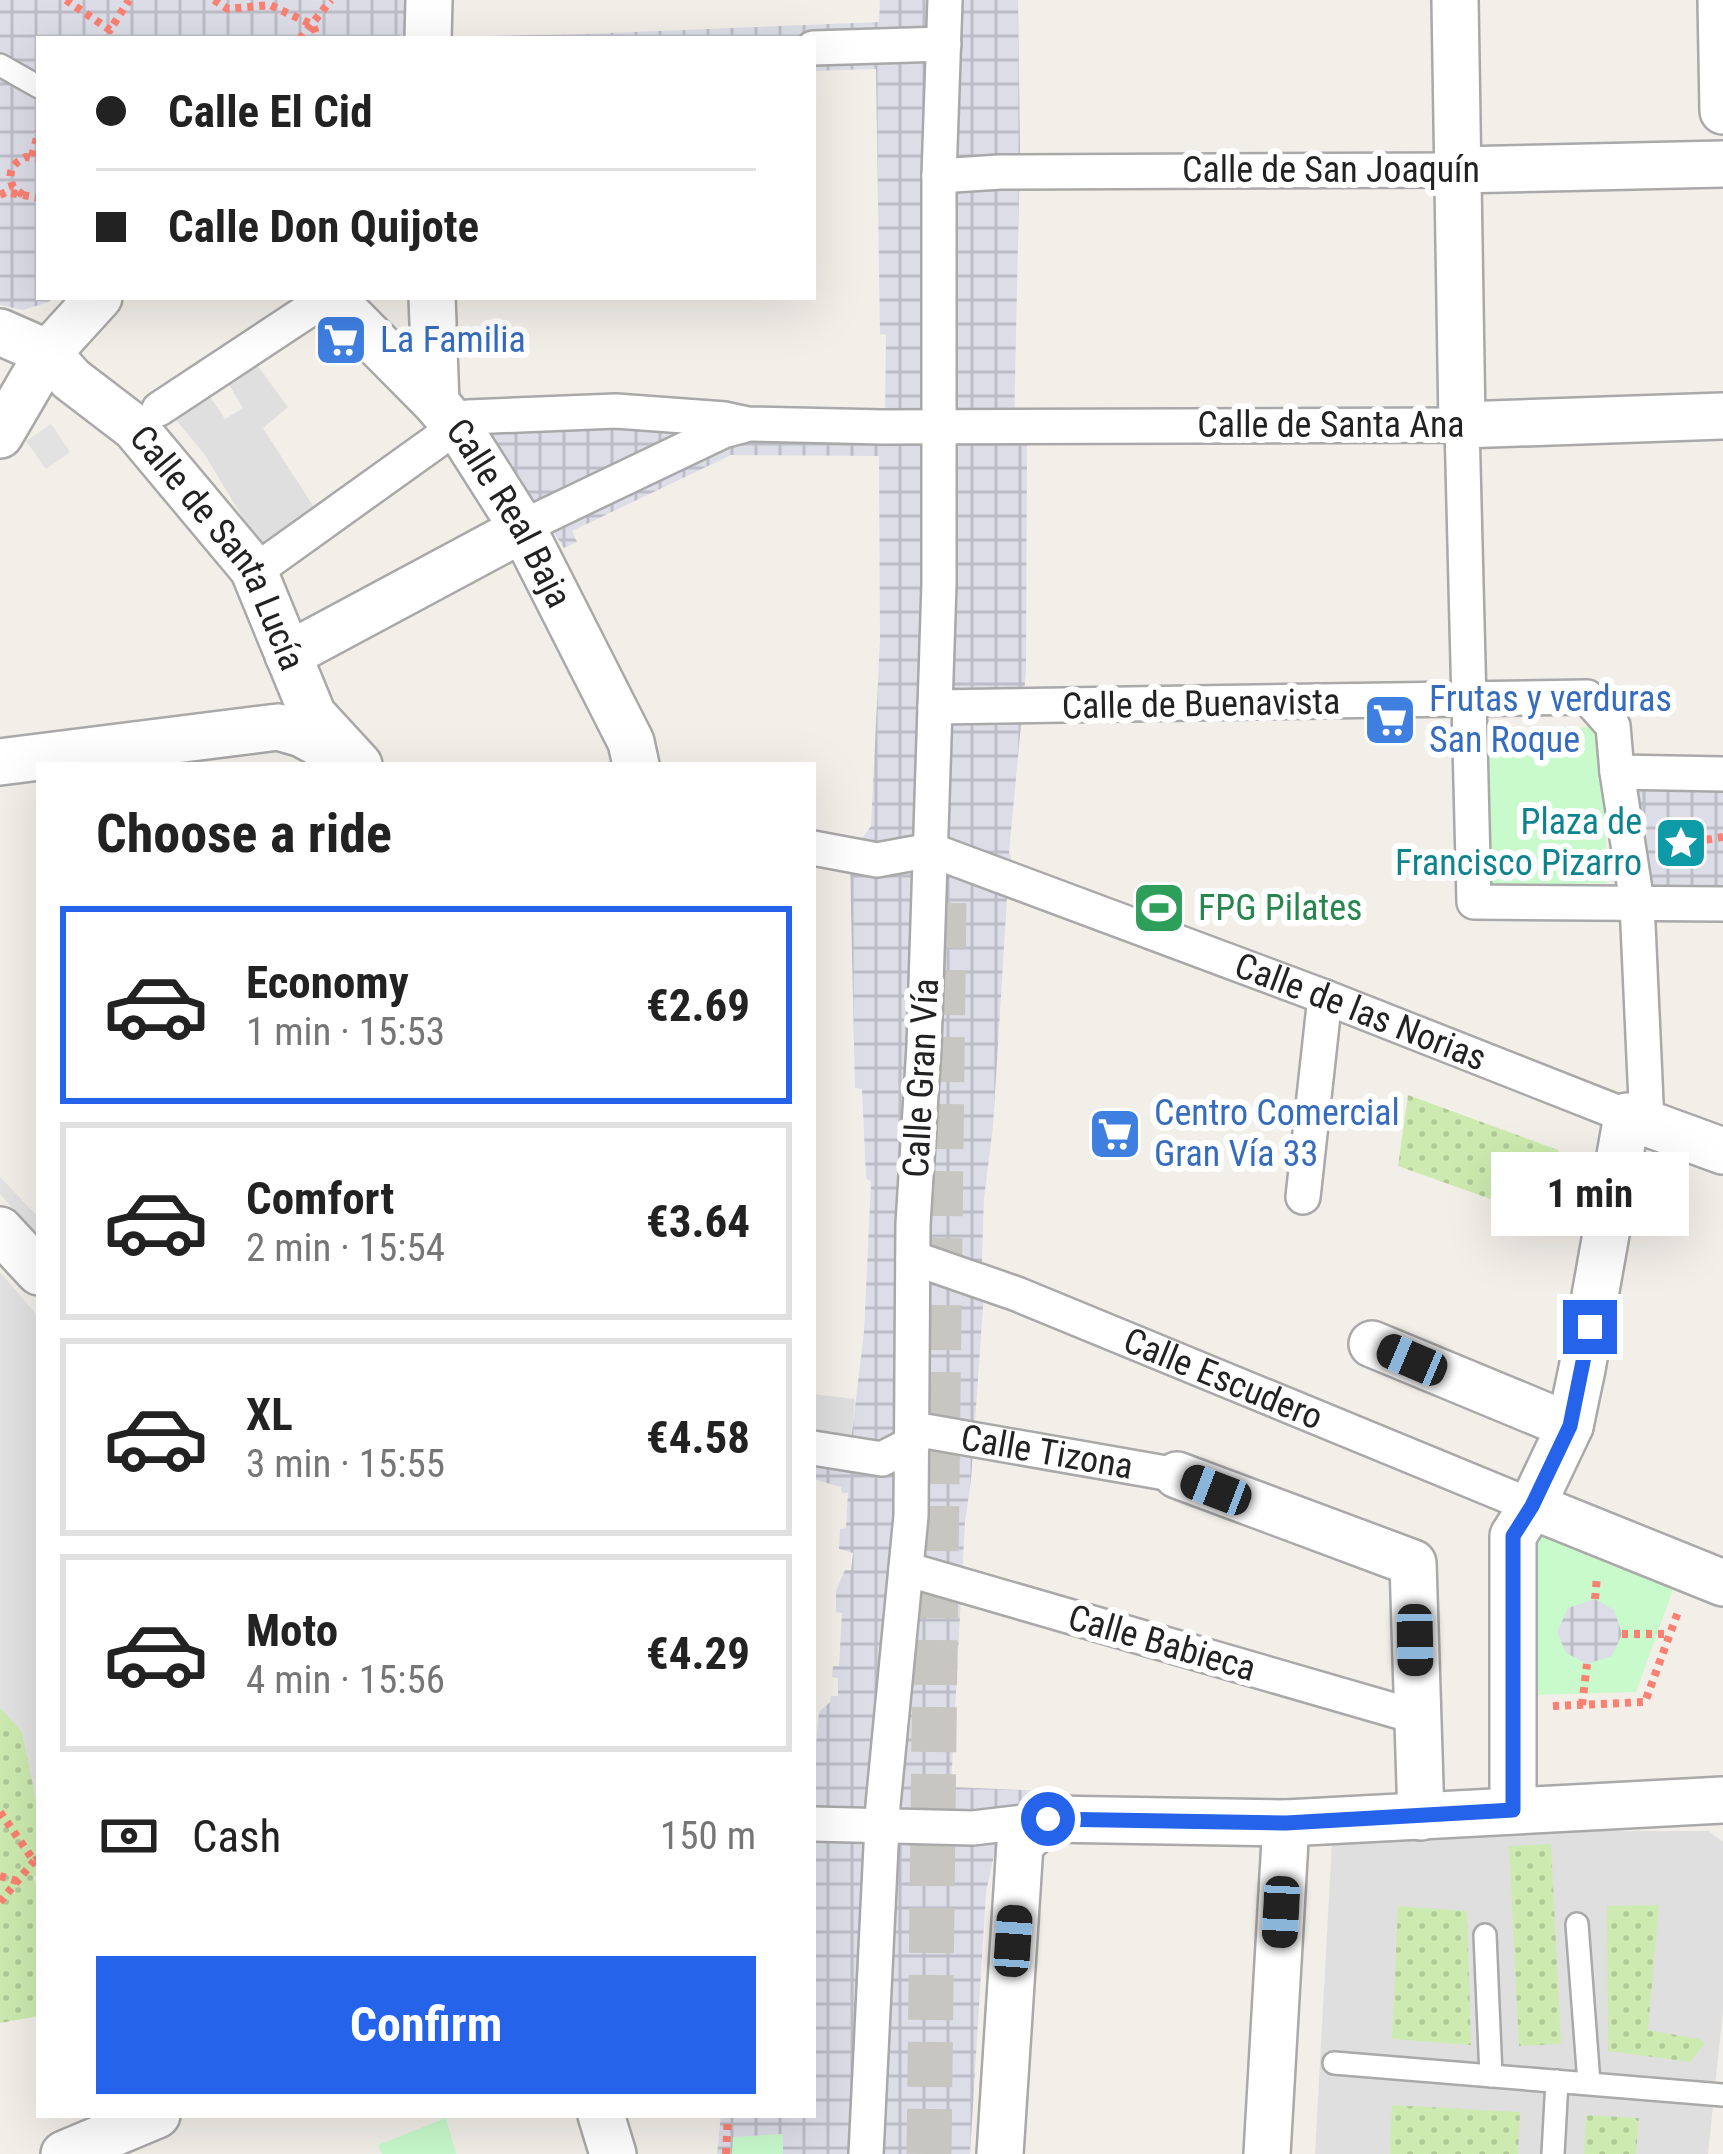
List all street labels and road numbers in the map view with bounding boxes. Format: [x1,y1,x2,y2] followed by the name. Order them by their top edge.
[1182,149,1480,191] street label: Calle de San Joaquín
[1197,404,1465,446] street label: Calle de Santa Ana
[438,410,580,614] street label: Calle Real Baja
[121,417,313,676] street label: Calle de Santa Lucía
[1061,681,1341,727] street label: Calle de Buenavista
[1229,944,1492,1079] street label: Calle de las Norias
[895,977,947,1179] street label: Calle Gran Vía
[1118,1319,1329,1438] street label: Calle Escudero
[958,1417,1136,1488] street label: Calle Tizona
[1063,1596,1261,1690] street label: Calle Babieca

